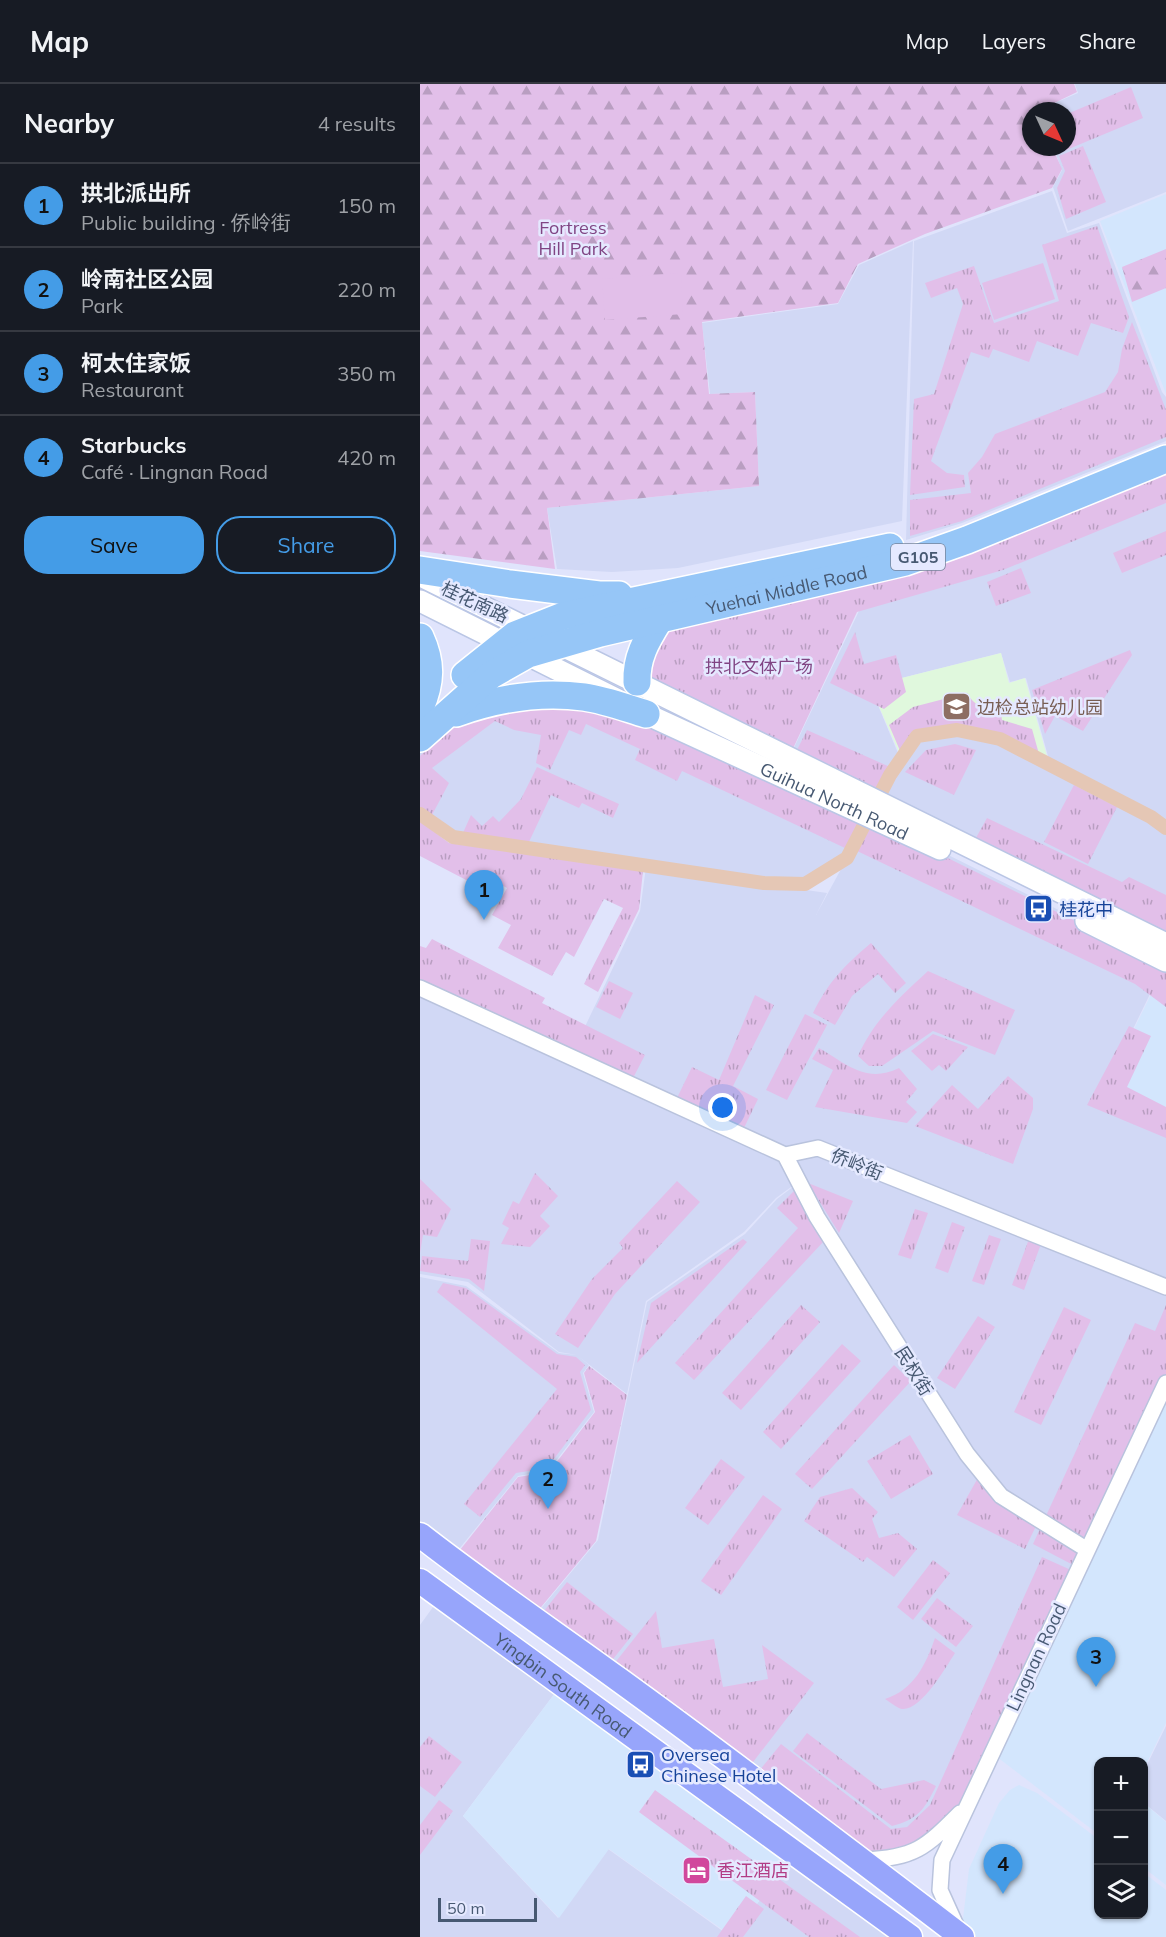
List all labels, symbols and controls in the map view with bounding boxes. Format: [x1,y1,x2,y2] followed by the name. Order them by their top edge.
[30,24,89,59] text: Map
[906,28,949,54] text: Map
[982,28,1046,54] text: Layers
[1079,28,1136,54] text: Share
[1022,102,1076,156] north arrow
[24,107,114,140] text: Nearby
[318,111,396,136] text: 4 results
[81,179,191,207] text: 拱北派出所
[38,193,50,218] text: 1
[337,193,396,218] text: 150 m
[81,210,291,235] text: Public building · 侨岭街
[538,216,608,260] park label: Fortress Hill Park
[81,265,213,293] text: 岭南社区公园
[38,277,50,302] text: 2
[337,277,396,302] text: 220 m
[81,293,123,318] text: Park
[81,349,191,377] text: 柯太住家饭
[38,361,50,386] text: 3
[337,361,396,386] text: 350 m
[81,377,184,402] text: Restaurant
[81,431,187,459] text: Starbucks
[38,445,50,470] text: 4
[337,445,396,470] text: 420 m
[81,459,268,484] text: Café · Lingnan Road
[24,516,204,574] button: Save
[216,516,396,574] button: Share
[891,544,945,570] road number: G105
[703,560,869,620] street label: Yuehai Middle Road
[438,576,512,628] street label: 桂花南路
[705,655,813,678] park label: 拱北文体广场
[940,691,972,723] school or university icon: 边检总站幼儿园
[977,696,1103,719] place label: 边检总站幼儿园
[757,757,912,845] street label: Guihua North Road
[464,870,504,920] pin: 1
[1022,893,1054,925] bus stop icon: 桂花中
[1059,898,1113,921] place label: 桂花中
[708,1093,737,1122] your location
[828,1143,886,1185] street label: 侨岭街
[890,1342,938,1400] street label: 民权街
[528,1460,568,1509] pin: 2
[1001,1599,1071,1715] street label: Lingnan Road
[489,1627,637,1743] street label: Yingbin South Road
[1076,1638,1116,1687] pin: 3
[661,1743,776,1787] place label: Oversea Chinese Hotel
[624,1748,656,1780] bus stop icon: Oversea Chinese Hotel
[1094,1757,1148,1919] map controls
[1094,1757,1148,1811] button: +
[1094,1811,1148,1865] button: −
[984,1844,1022,1894] pin: 4
[680,1854,712,1886] hotel icon: 香江酒店
[717,1859,789,1882] place label: 香江酒店
[1094,1865,1148,1919] button: layers
[438,1895,537,1922] scale bar
[447,1898,484,1918] text: 50 m

